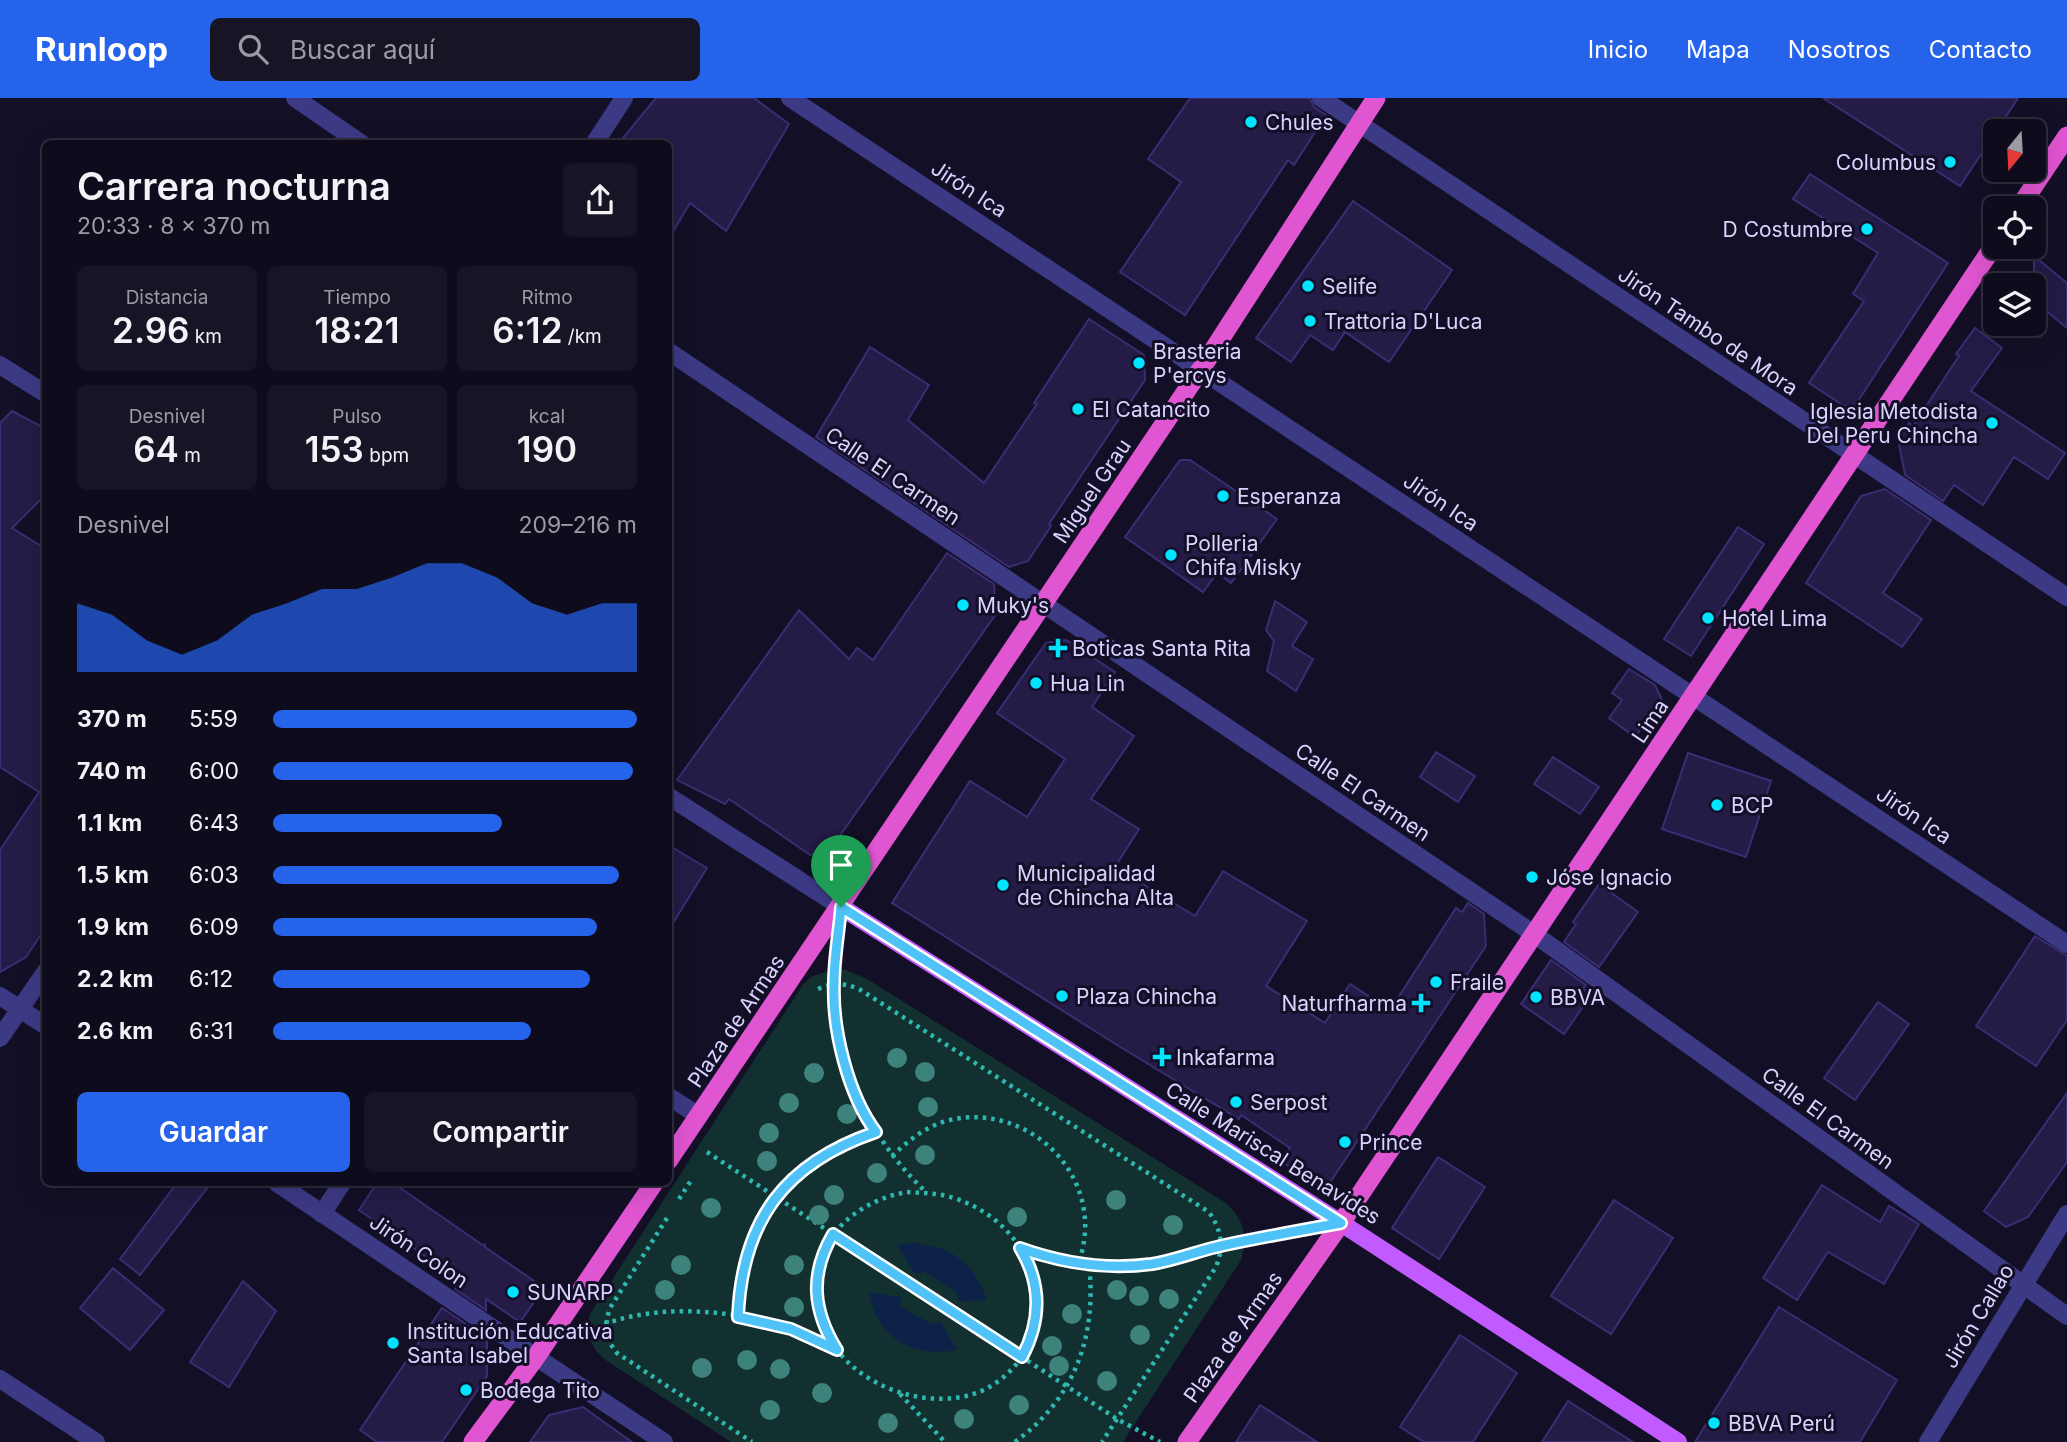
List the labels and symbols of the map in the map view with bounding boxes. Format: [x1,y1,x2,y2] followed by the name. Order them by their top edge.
[1265,110,1334,135] place label: Chules
[1243,114,1259,130] marker: Chules
[1983,119,2046,182] north arrow
[1836,150,1936,175] place label: Columbus
[1942,154,1958,170] marker: Columbus
[926,155,1012,223] street label: Jirón Ica
[1723,217,1853,242] place label: D Costumbre
[1859,221,1875,237] marker: D Costumbre
[1613,262,1803,400] street label: Jirón Tambo de Mora
[1322,274,1377,299] place label: Selife
[1300,278,1316,294] marker: Selife
[1324,309,1482,334] place label: Trattoria D'Luca
[1302,313,1318,329] marker: Trattoria D'Luca
[1153,339,1242,388] place label: Brasteria P'ercys
[1131,355,1147,371] marker: Brasteria P'ercys
[1092,397,1210,422] place label: El Catancito
[1806,399,1978,448] place label: Iglesia Metodista Del Peru Chincha
[1070,401,1086,417] marker: El Catancito
[1984,415,2000,431] marker: Iglesia Metodista Del Peru Chincha
[821,422,965,530] street label: Calle El Carmen
[1048,434,1136,548] street label: Miguel Grau
[1399,468,1483,536] street label: Jirón Ica
[1237,484,1341,509] place label: Esperanza
[1215,488,1231,504] marker: Esperanza
[1185,531,1302,580] place label: Polleria Chifa Misky
[1163,547,1179,563] marker: Polleria Chifa Misky
[977,593,1049,618] place label: Muky's
[955,597,971,613] marker: Muky's
[1722,606,1827,631] place label: Hotel Lima
[1700,610,1716,626] marker: Hotel Lima
[1072,636,1251,661] place label: Boticas Santa Rita
[1050,640,1066,656] marker: Boticas Santa Rita
[1050,671,1125,696] place label: Hua Lin
[1028,675,1044,691] marker: Hua Lin
[1626,694,1674,748] street label: Lima
[1291,738,1435,846] street label: Calle El Carmen
[1872,781,1956,849] street label: Jirón Ica
[1731,793,1774,818] place label: BCP
[1709,797,1725,813] marker: BCP
[811,835,871,907] pin
[1017,861,1174,910] place label: Municipalidad de Chincha Alta
[1546,865,1672,890] place label: Jóse Ignacio
[1524,869,1540,885] marker: Jóse Ignacio
[995,877,1011,893] marker: Municipalidad de Chincha Alta
[682,950,790,1092] street label: Plaza de Armas
[1450,970,1504,995] place label: Fraile
[1428,974,1444,990] marker: Fraile
[1076,984,1217,1009] place label: Plaza Chincha
[1550,985,1605,1010] place label: BBVA
[1054,988,1070,1004] marker: Plaza Chincha
[1528,989,1544,1005] marker: BBVA
[1281,991,1407,1016] place label: Naturfharma
[1413,995,1429,1011] marker: Naturfharma
[1176,1045,1275,1070] place label: Inkafarma
[1154,1049,1170,1065] marker: Inkafarma
[1757,1062,1899,1174] street label: Calle El Carmen
[1161,1077,1385,1229] street label: Calle Mariscal Benavides
[1250,1090,1327,1115] place label: Serpost
[1228,1094,1244,1110] marker: Serpost
[1359,1130,1422,1155] place label: Prince
[1337,1134,1353,1150] marker: Prince
[365,1209,473,1293] street label: Jirón Colon
[1937,1259,2019,1373] street label: Jirón Callao
[1178,1267,1288,1407] street label: Plaza de Armas
[527,1280,613,1305] place label: SUNARP
[505,1284,521,1300] marker: SUNARP
[407,1319,613,1368] place label: Institución Educativa Santa Isabel
[385,1335,401,1351] marker: Institución Educativa Santa Isabel
[480,1378,600,1403] place label: Bodega Tito
[458,1382,474,1398] marker: Bodega Tito
[1728,1411,1835,1436] place label: BBVA Perú
[1706,1415,1722,1431] marker: BBVA Perú

